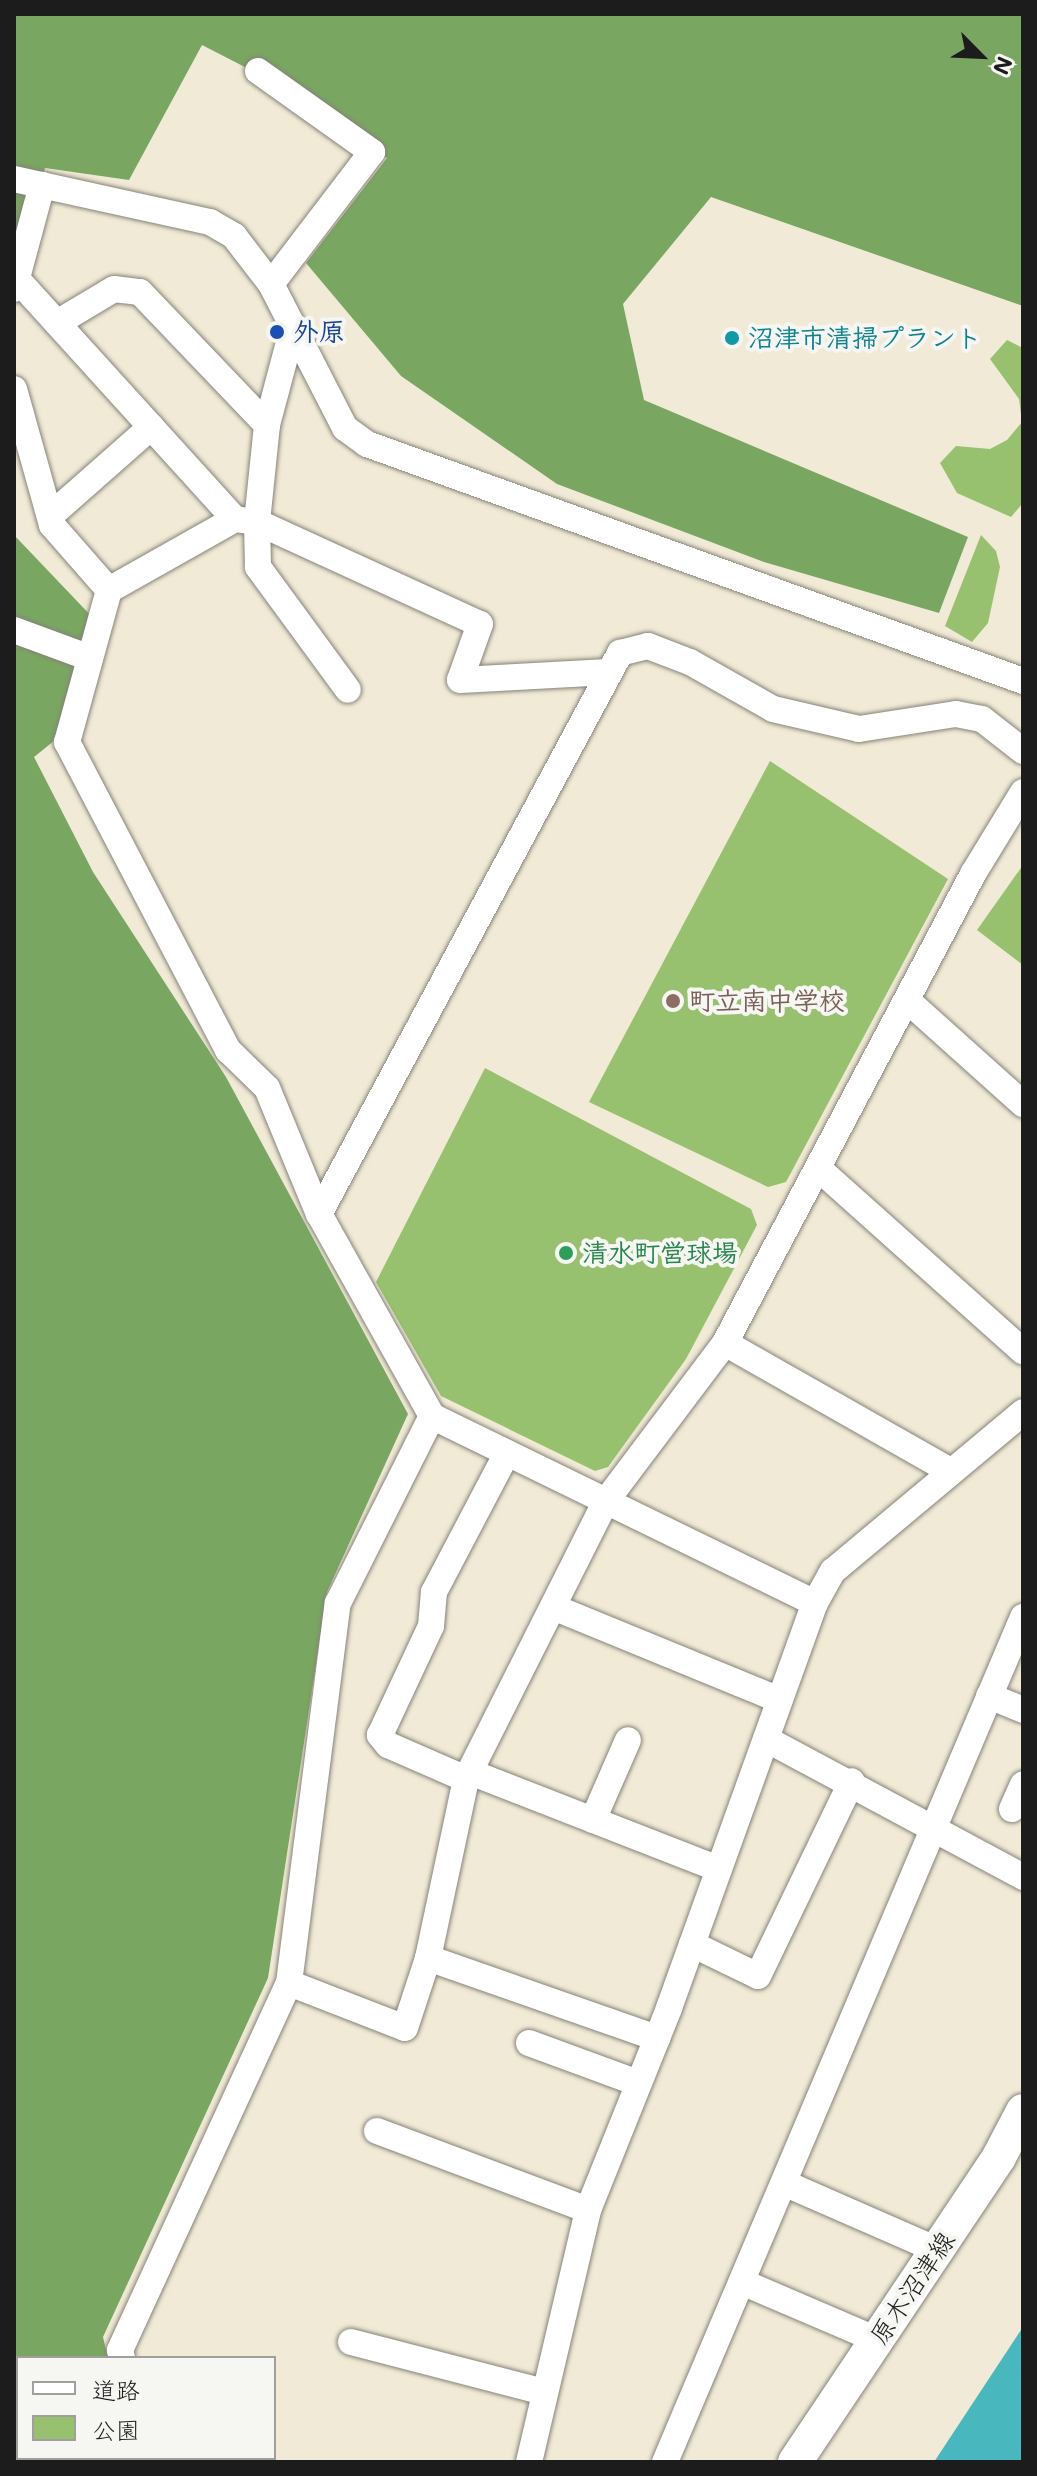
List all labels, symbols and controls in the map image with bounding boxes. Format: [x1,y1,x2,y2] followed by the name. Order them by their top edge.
[941,16,1021,96] north arrow
[987,52,1020,79] text: N
[293,316,345,348] place label: 外原
[748,322,982,354] place label: 沼津市清掃プラント
[268,323,286,341] marker: 外原
[723,329,741,347] marker: 沼津市清掃プラント
[689,985,845,1017] place label: 町立南中学校
[664,992,682,1010] marker: 町立南中学校
[582,1237,738,1269] place label: 清水町営球場
[557,1244,575,1262] marker: 清水町営球場
[863,2225,961,2351] street label: 原木沼津線
[16,2356,276,2460] legend
[92,2374,140,2405] text: 道路
[92,2414,140,2445] text: 公園

